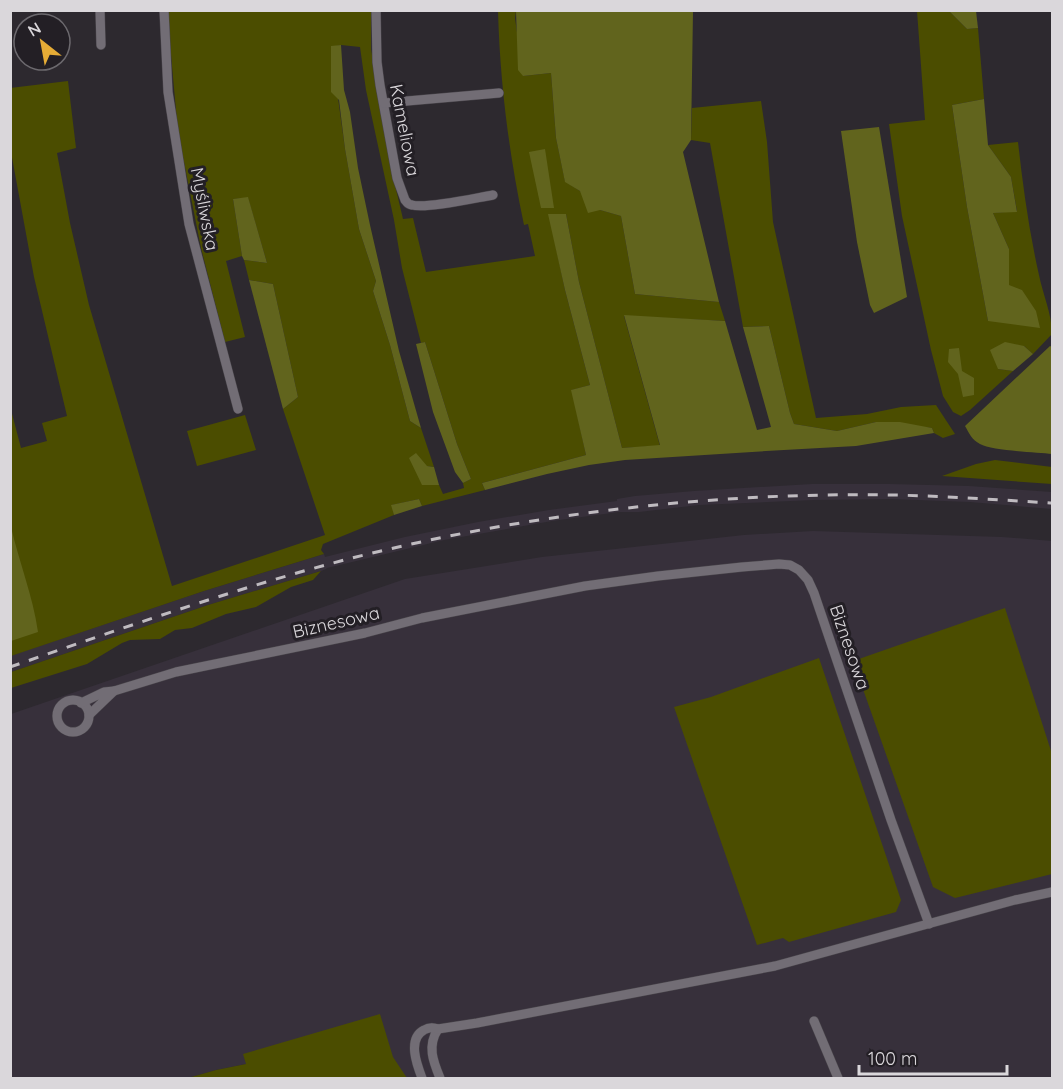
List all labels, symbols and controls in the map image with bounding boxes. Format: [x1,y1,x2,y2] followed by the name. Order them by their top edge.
[12,12,72,72] north arrow
[24,18,44,41] text: N
[385,82,425,178] street label: Kameliowa
[186,166,224,252] street label: Myśliwska
[290,601,382,643] street label: Biznesowa
[825,601,875,693] street label: Biznesowa
[859,1038,1008,1076] scale bar
[868,1047,917,1070] text: 100 m

